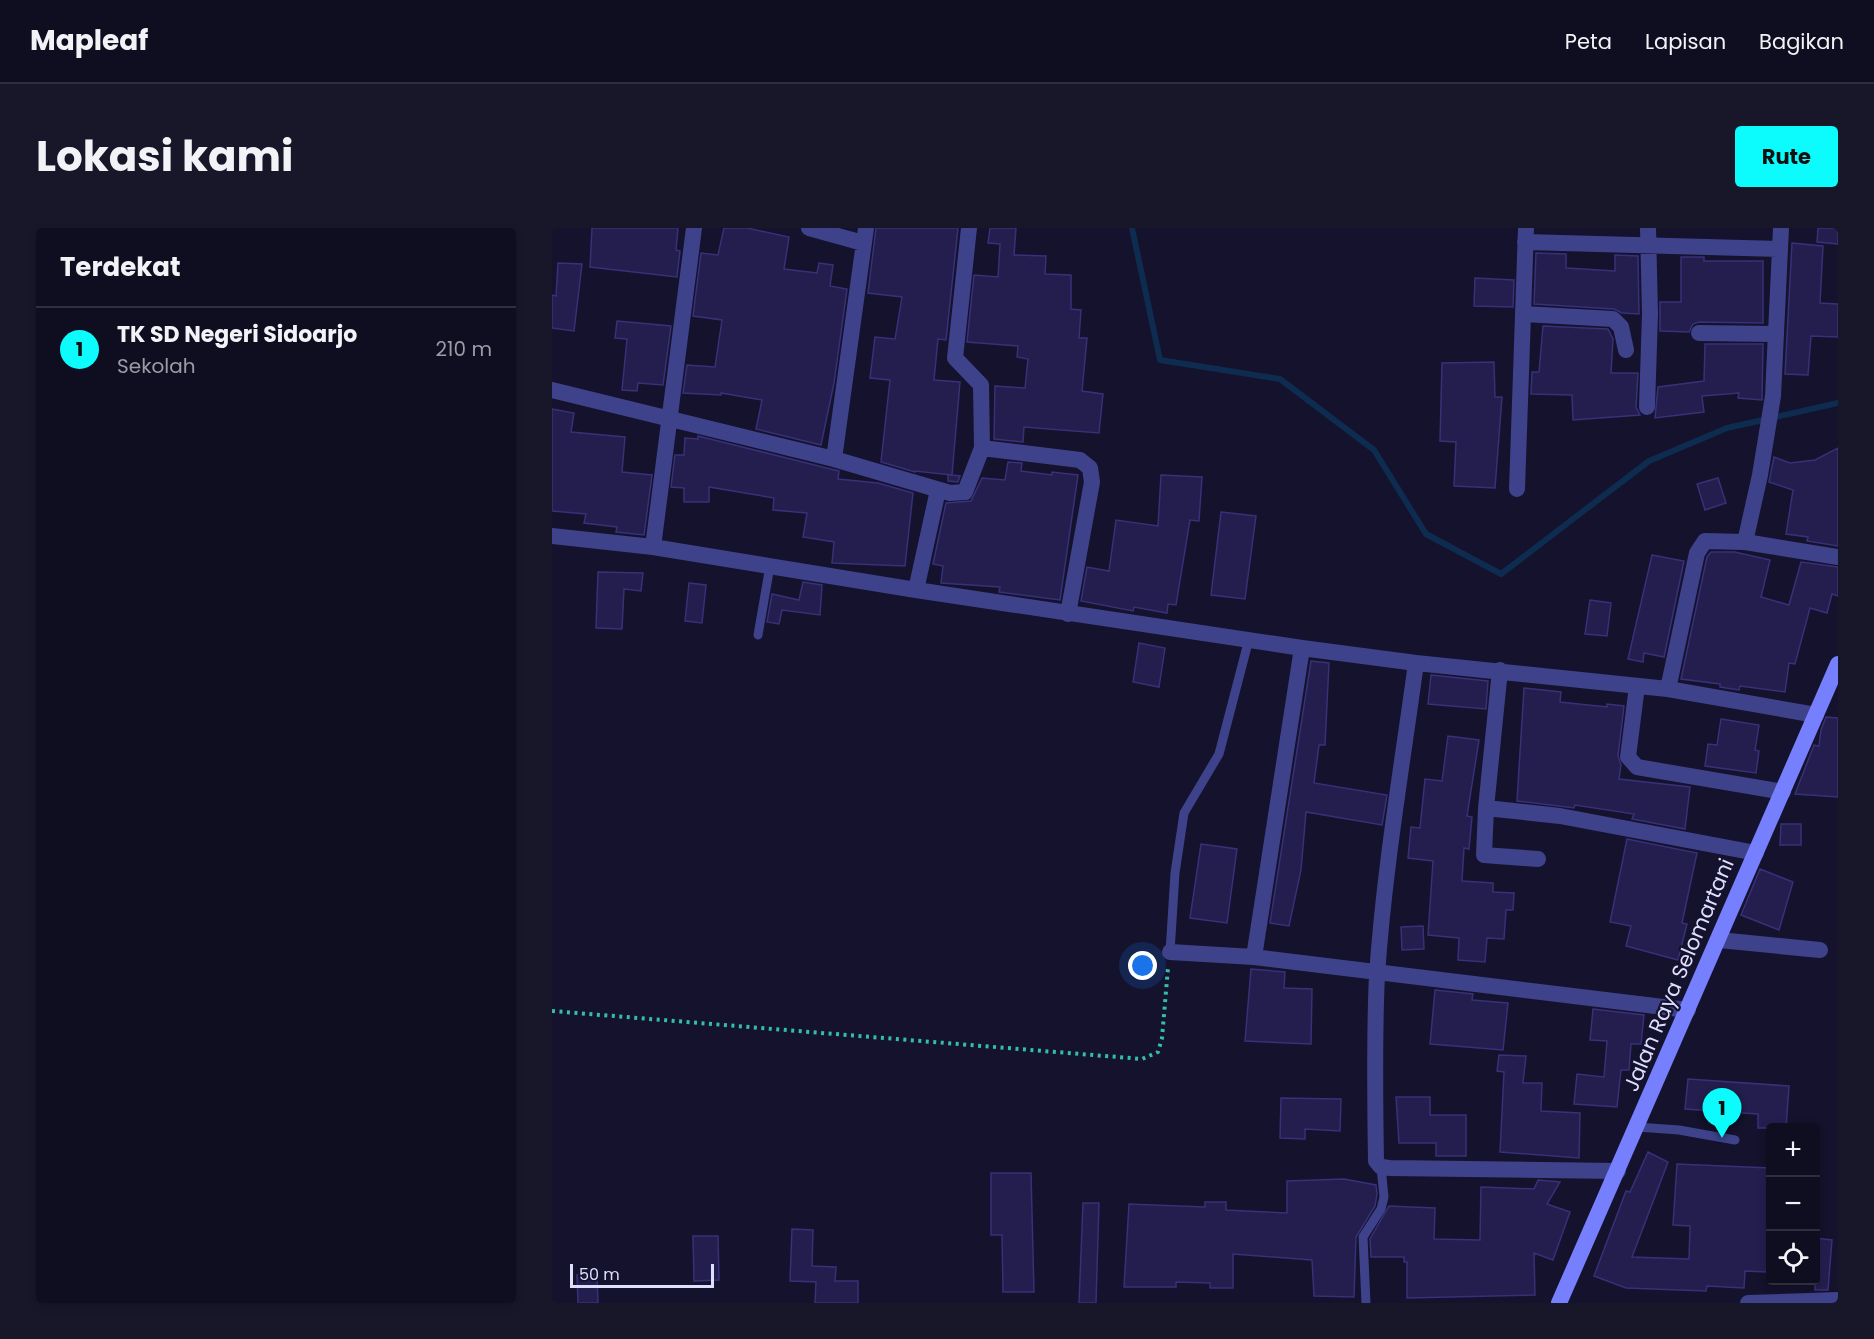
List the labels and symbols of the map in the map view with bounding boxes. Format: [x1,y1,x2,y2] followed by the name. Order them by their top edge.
[1616,854,1741,1096] street label: Jalan Raya Selomartani
[1128,951,1157,980] your location
[1702,1088,1742,1138] pin: 1
[570,1261,714,1288] scale bar

